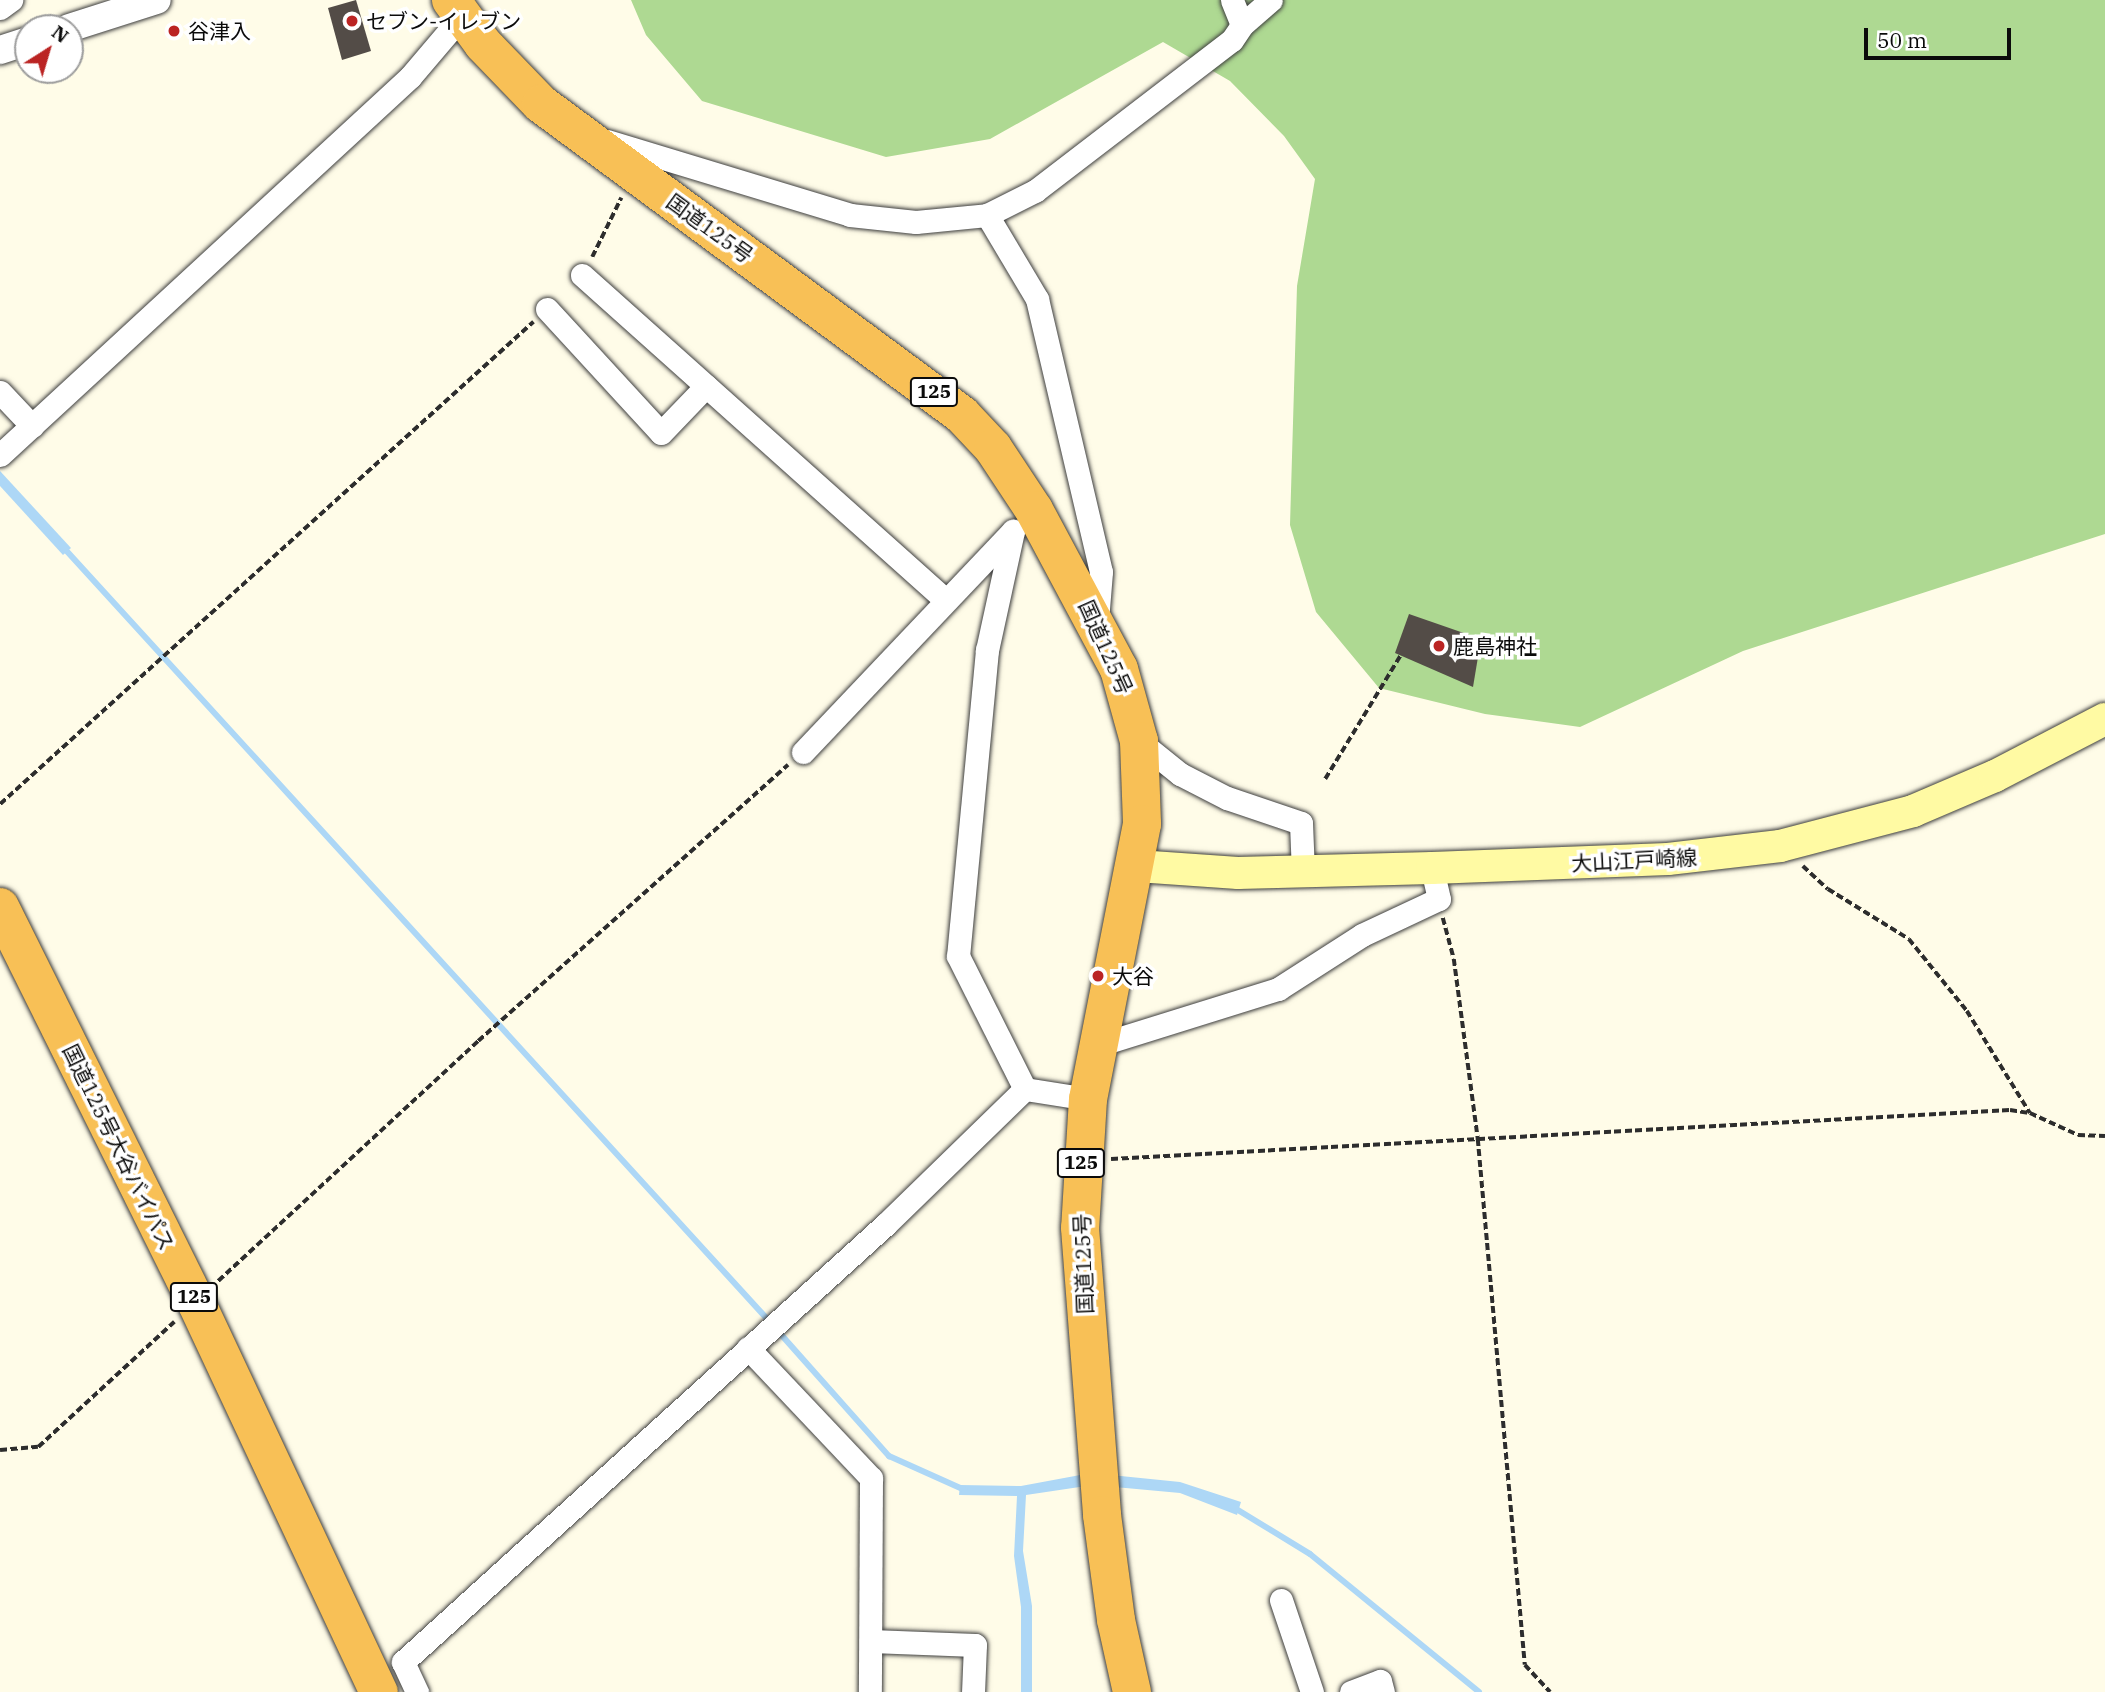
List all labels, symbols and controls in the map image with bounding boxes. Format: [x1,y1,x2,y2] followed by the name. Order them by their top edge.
[366,8,521,34] place label: セブン-イレブン
[344,13,360,29] marker: セブン-イレブン
[14,14,84,84] north arrow
[1867,14,2014,58] scale bar
[188,18,251,44] place label: 谷津入
[47,20,74,48] text: N
[166,23,182,39] marker: 谷津入
[1877,26,1927,54] text: 50 m
[662,188,758,268] street label: 国道125号
[909,376,958,408] road number: 125
[1074,596,1138,698] street label: 国道125号
[1453,633,1537,659] place label: 鹿島神社
[1431,638,1447,654] marker: 鹿島神社
[1570,844,1698,876] street label: 大山江戸崎線
[1112,963,1154,989] place label: 大谷
[1090,968,1106,984] marker: 大谷
[58,1040,180,1254] street label: 国道125号大谷バイパス
[1056,1148,1106,1178] road number: 125
[1069,1213,1097,1315] street label: 国道125号
[170,1282,218,1312] road number: 125

